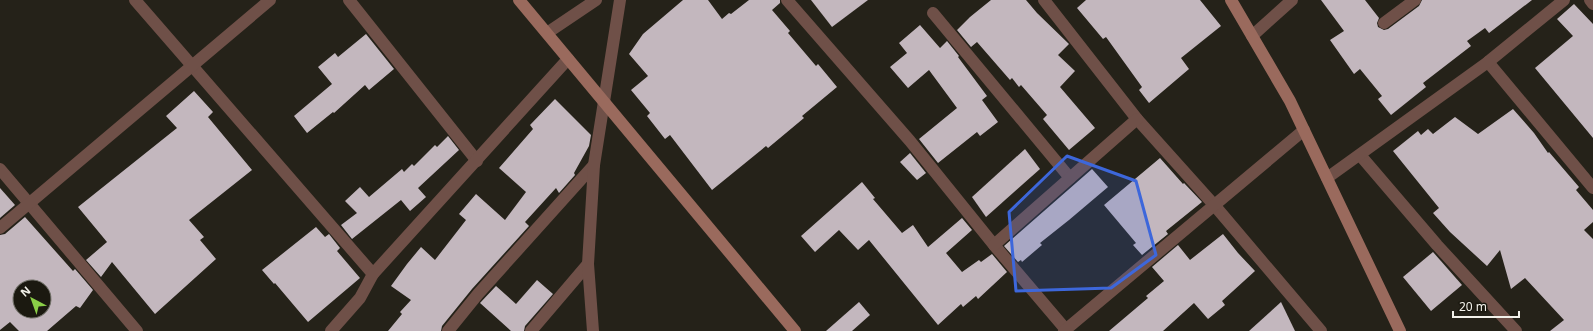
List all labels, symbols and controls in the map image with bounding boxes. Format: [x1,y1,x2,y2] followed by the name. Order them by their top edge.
[12,279,52,319] north arrow
[17,282,33,300] text: N
[1453,293,1519,319] scale bar
[1459,298,1487,315] text: 20 m

